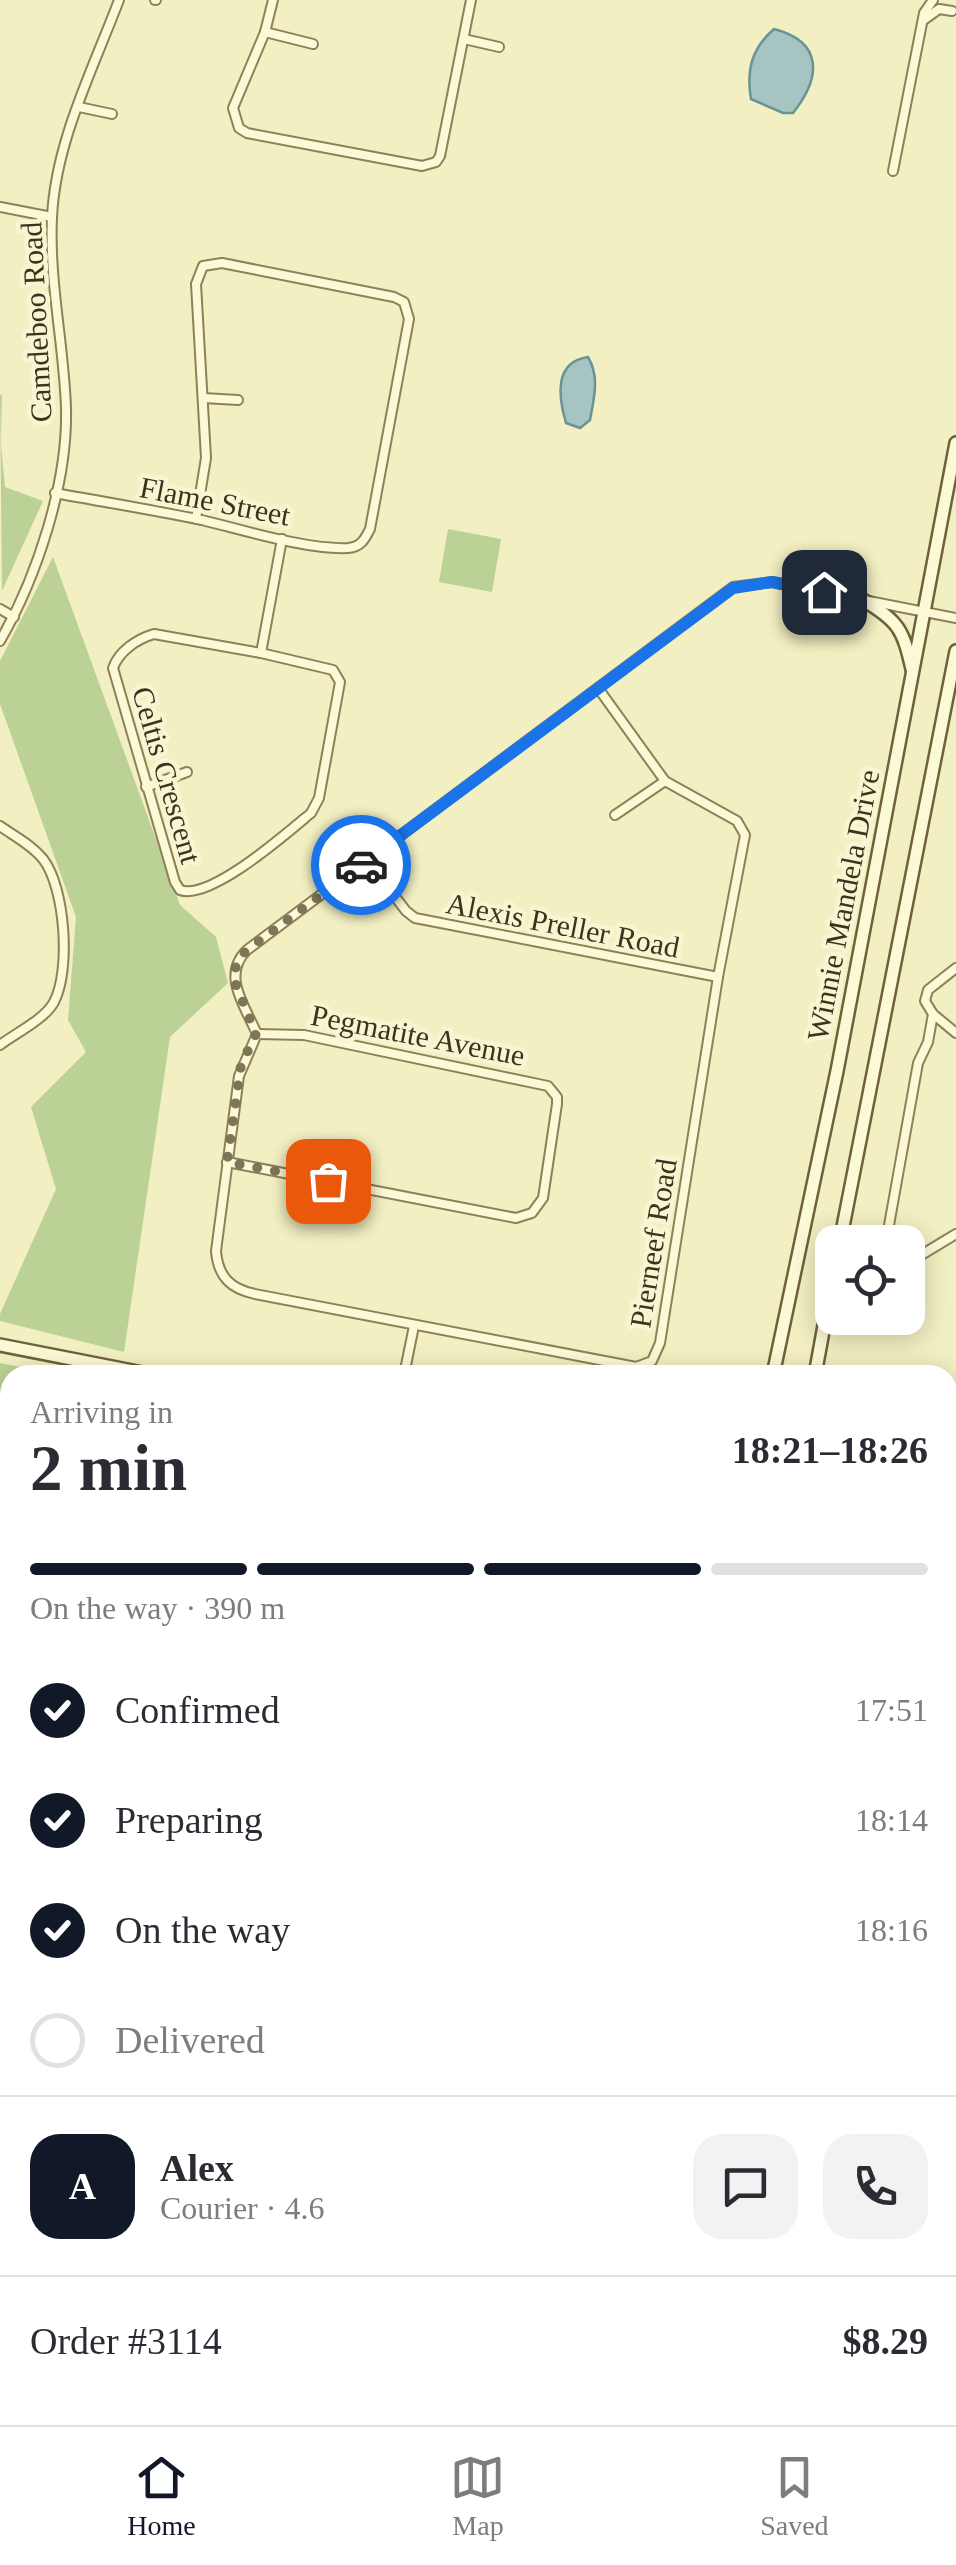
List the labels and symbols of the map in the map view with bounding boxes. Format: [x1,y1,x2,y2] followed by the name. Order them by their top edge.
[14,221,58,423] street label: Camdeboo Road
[137,470,294,532] street label: Flame Street
[782,550,867,635] pin
[126,683,208,868] street label: Celtis Crescent
[801,767,885,1043] street label: Winnie Mandela Drive
[311,815,411,915] courier
[444,886,682,964] street label: Alexis Preller Road
[308,998,528,1072] street label: Pegmatite Avenue
[286,1139,371,1224] pin
[623,1156,683,1330] street label: Pierneef Road

